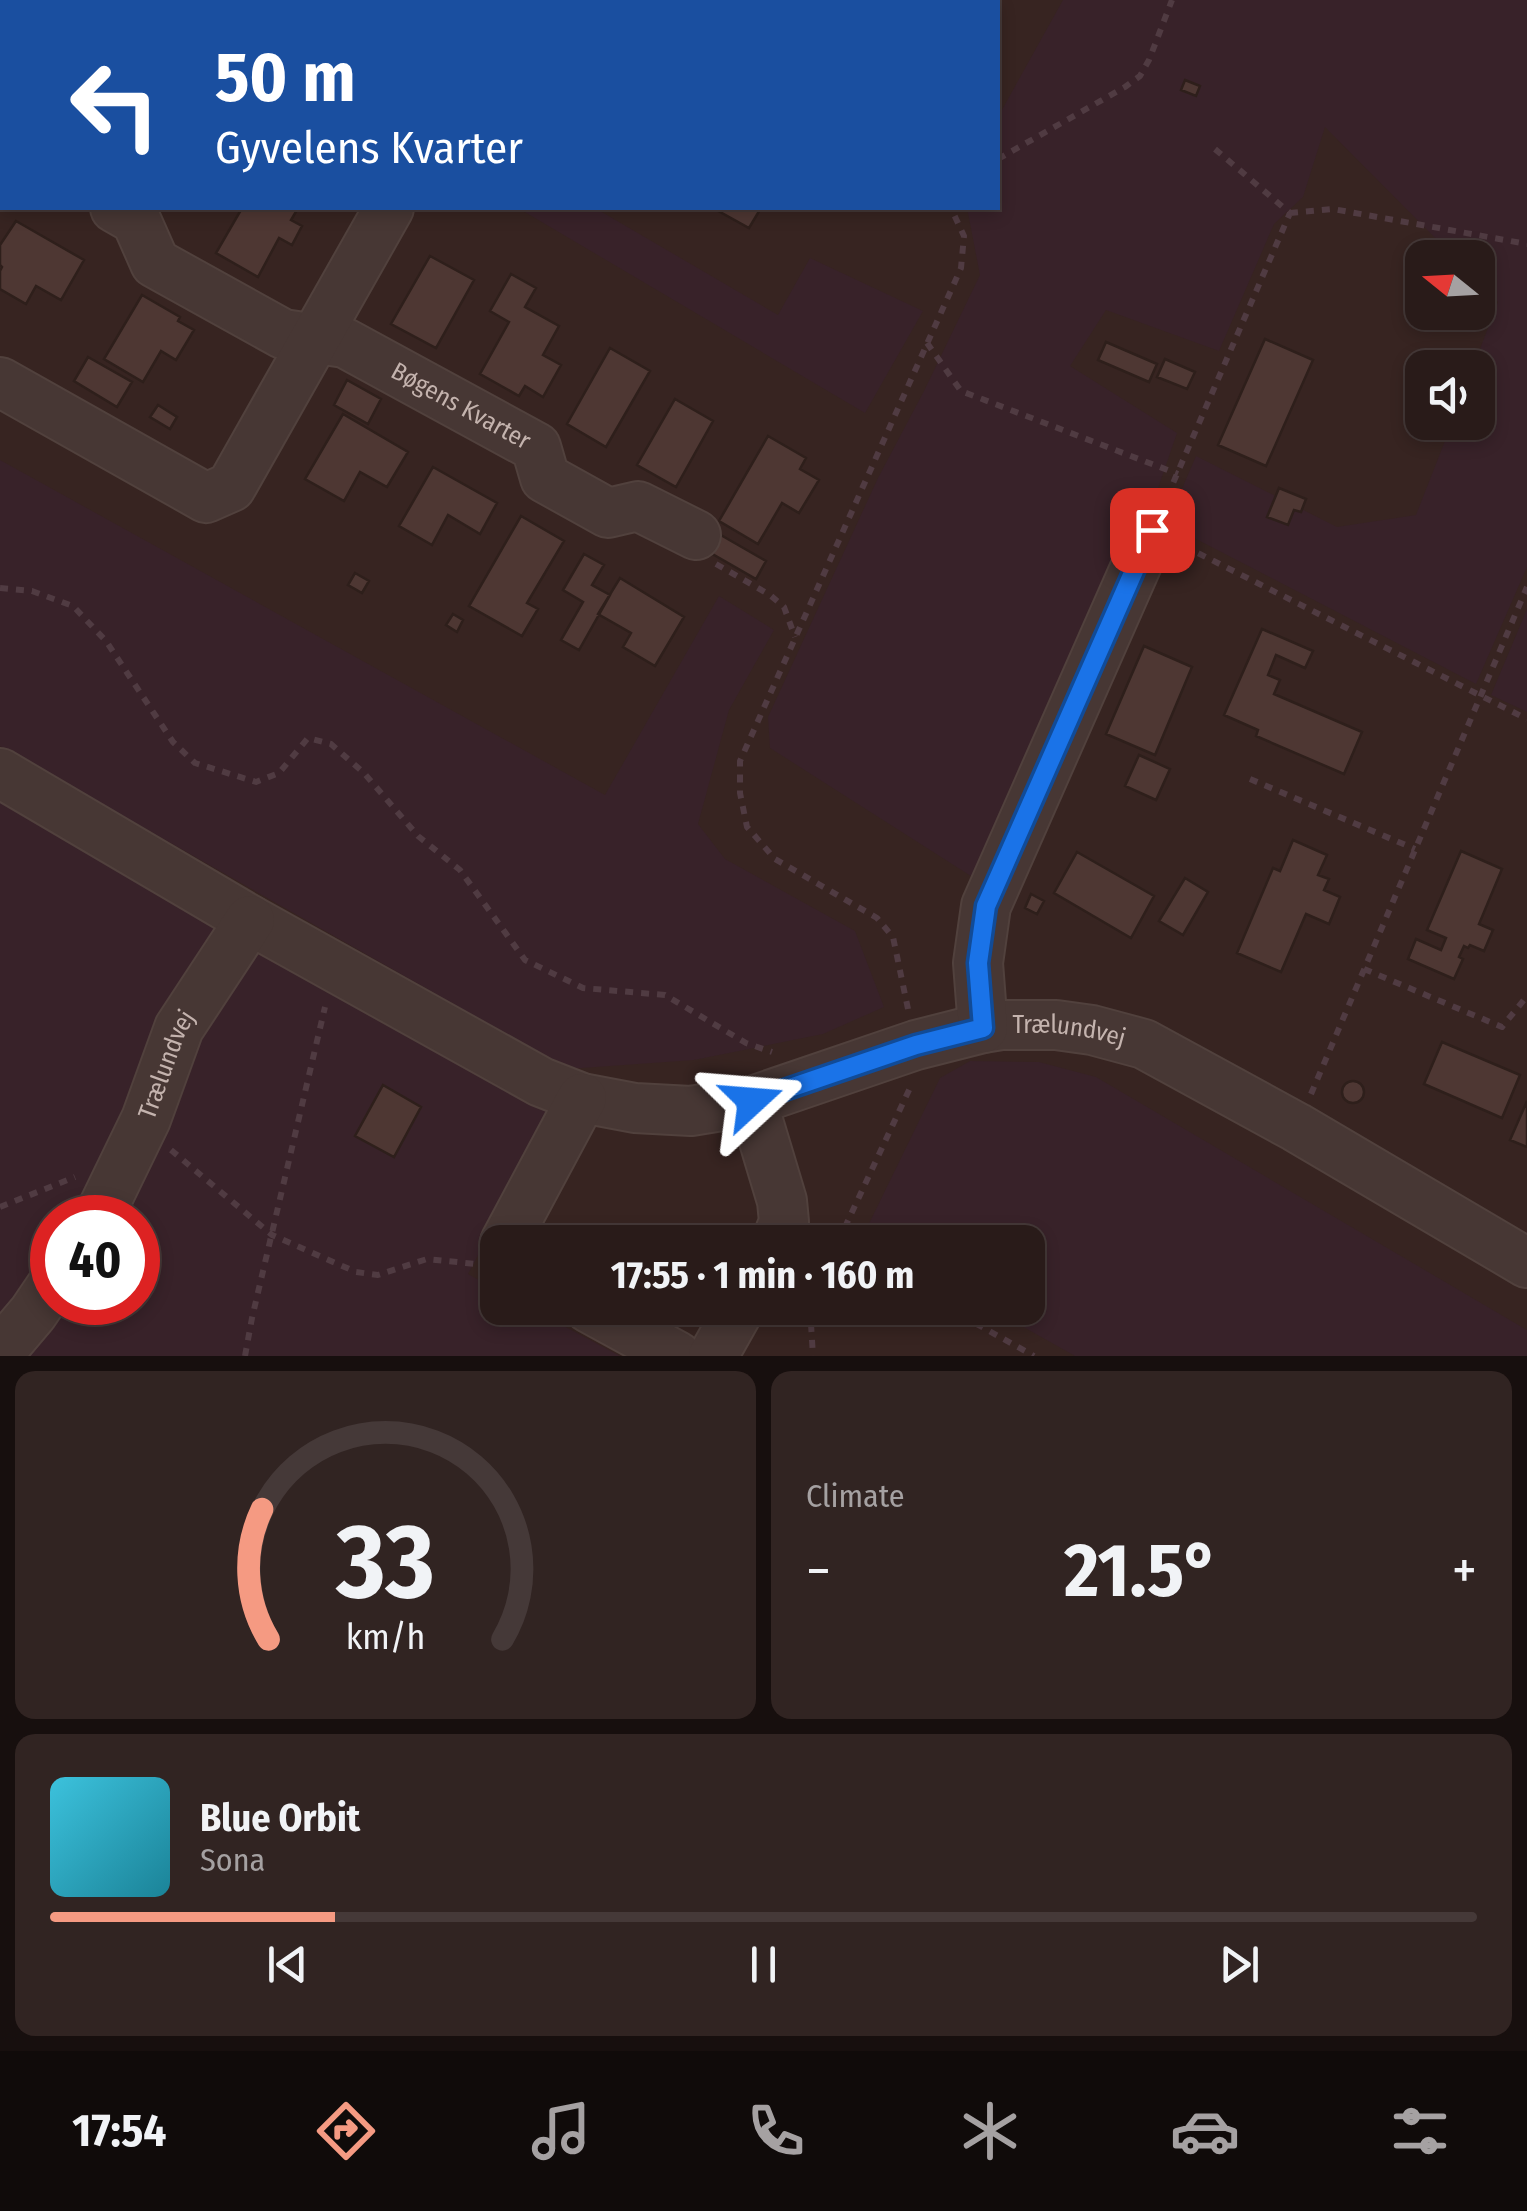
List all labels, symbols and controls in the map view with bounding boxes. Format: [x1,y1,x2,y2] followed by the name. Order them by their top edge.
[215,36,356,120] text: 50 m
[50,40,180,170] icon: left
[215,121,523,175] text: Gyvelens Kvarter
[1405,240,1495,330] north arrow
[1405,240,1495,440] map controls
[1405,350,1495,440] button: sound
[386,356,536,456] street label: Bøgens Kvarter
[1110,488,1195,573] pin
[1125,503,1180,558] icon: arrive
[132,1005,202,1123] street label: Trælundvej
[1012,1010,1129,1053] street label: Trælundvej
[700,1049,804,1153] position arrow
[30,1195,160,1325] speed limit sign: 40
[611,1252,914,1298] text: 17:55 · 1 min · 160 m
[806,1477,905,1515] text: Climate
[335,1500,435,1625] text: 33
[1064,1526,1219,1616] text: 21.5°
[806,1538,831,1604] text: −
[1452,1538,1477,1604] text: +
[346,1616,425,1658] text: km/h
[200,1795,360,1841] text: Blue Orbit
[200,1841,265,1879] text: Sona
[260,1937,315,1992] icon: previous
[736,1937,791,1992] icon: pause
[1212,1937,1267,1992] icon: next
[311,2096,381,2166] icon: directions
[526,2096,596,2166] icon: music
[741,2096,811,2166] icon: phone
[955,2096,1025,2166] icon: climate
[1170,2096,1240,2166] icon: car
[1385,2096,1455,2166] icon: filters
[72,2104,166,2158] text: 17:54

